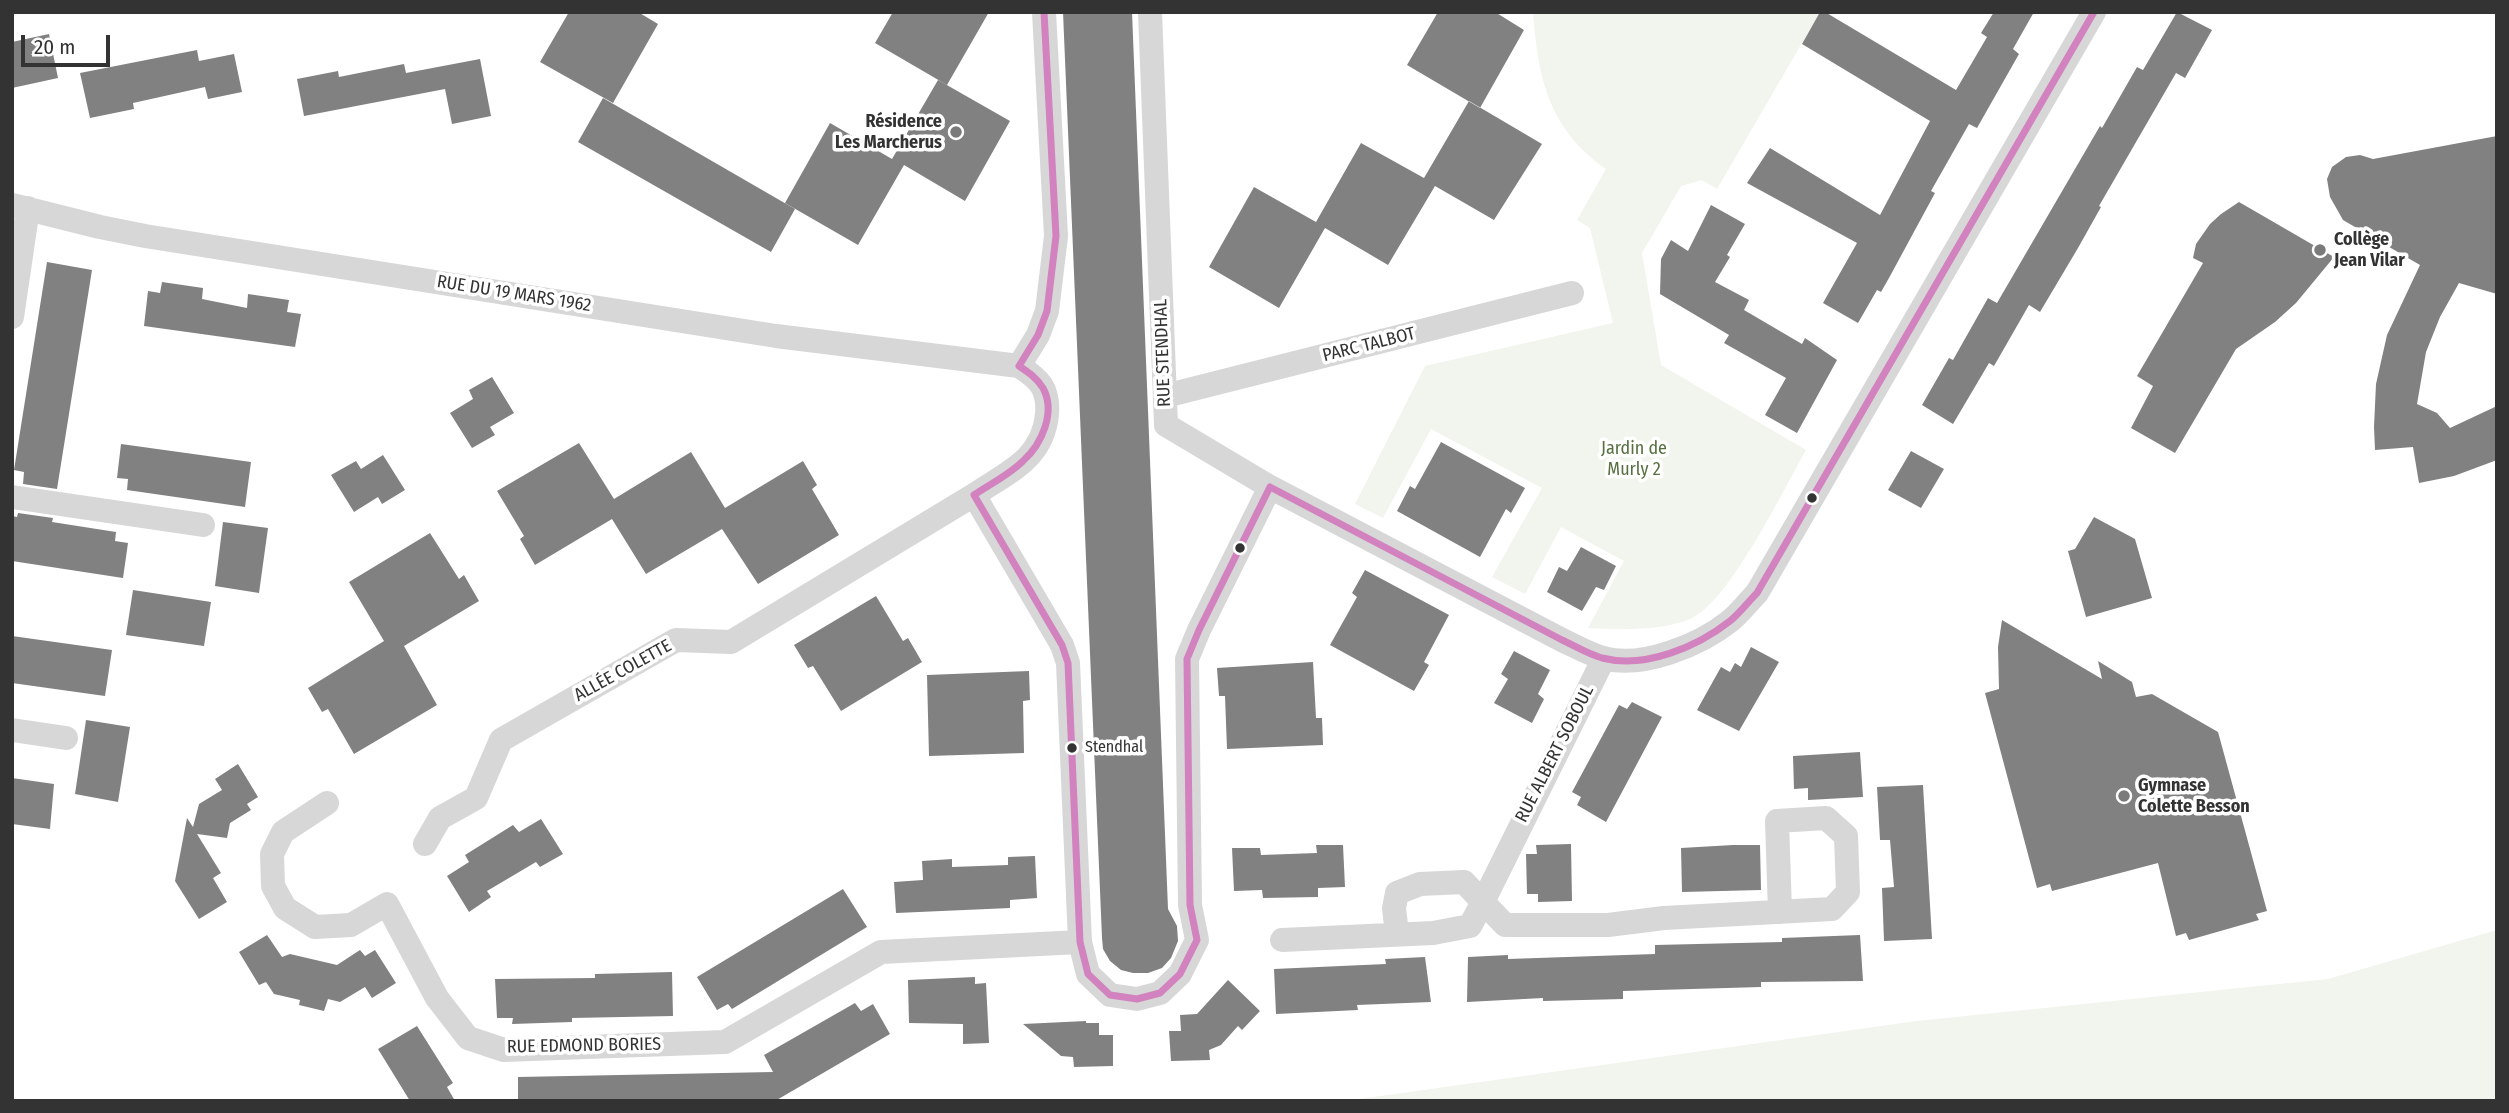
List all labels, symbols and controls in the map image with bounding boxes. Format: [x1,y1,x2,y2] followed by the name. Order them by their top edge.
[24,21,114,65] scale bar
[34,34,75,60] text: 20 m
[835,111,942,154] place label: Résidence Les Marcherus
[948,124,964,140] marker: Résidence Les Marcherus
[2334,229,2405,272] place label: Collège Jean Vilar
[2312,242,2328,258] marker: Collège Jean Vilar
[435,271,593,317] street label: RUE DU 19 MARS 1962
[1150,299,1176,407] street label: RUE STENDHAL
[1321,323,1417,367] street label: PARC TALBOT
[1601,438,1667,480] park label: Jardin de Murly 2
[1805,491,1819,505] unlabelled marker
[1233,541,1247,555] unlabelled marker
[570,635,676,707] street label: ALLÉE COLETTE
[1511,682,1599,826] street label: RUE ALBERT SOBOUL
[1085,738,1143,758] place label: Stendhal
[1065,741,1079,755] marker: Stendhal
[2138,775,2250,818] place label: Gymnase Colette Besson
[2116,788,2132,804] marker: Gymnase Colette Besson
[507,1034,661,1058] street label: RUE EDMOND BORIES

